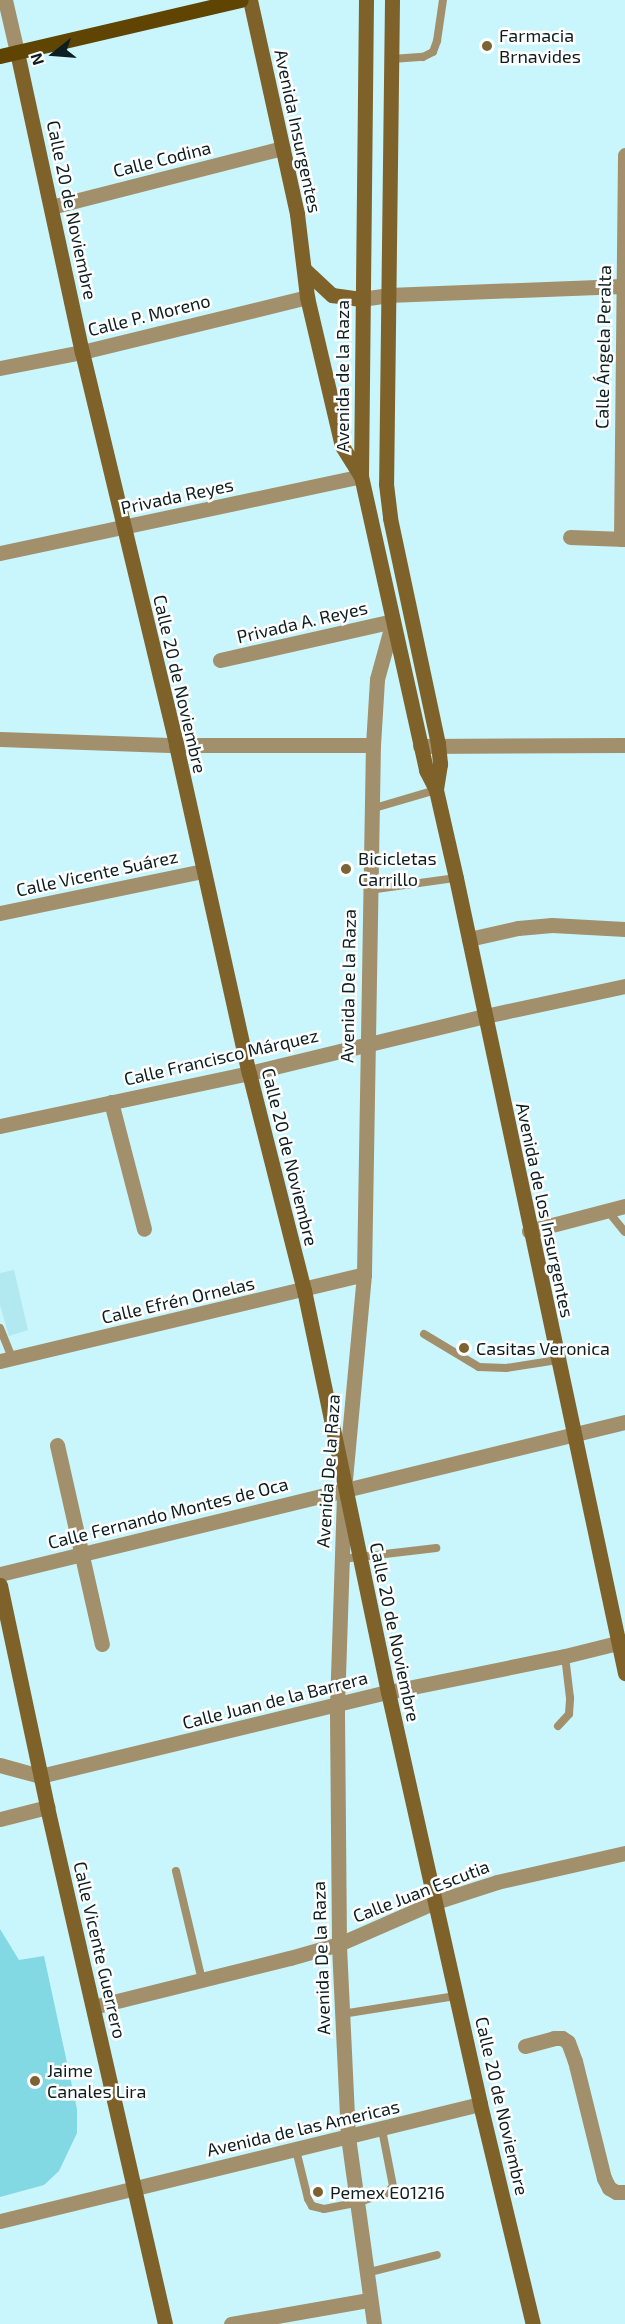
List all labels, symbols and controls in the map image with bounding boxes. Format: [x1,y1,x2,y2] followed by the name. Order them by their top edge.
[24,24,84,84] north arrow
[499,25,581,68] place label: Farmacia Brnavides
[480,39,494,53] marker: Farmacia Brnavides
[270,47,326,215] street label: Avenida Insurgentes
[26,51,47,68] text: N
[42,118,102,302] street label: Calle 20 de Noviembre
[111,136,213,182] street label: Calle Codina
[591,265,615,429] street label: Calle Ángela Peralta
[86,289,212,341] street label: Calle P. Moreno
[331,300,353,452] street label: Avenida de la Raza
[119,474,235,518] street label: Privada Reyes
[149,593,211,775] street label: Calle 20 de Noviembre
[234,596,370,648] street label: Privada A. Reyes
[14,845,180,901] street label: Calle Vicente Suárez
[358,848,437,890] place label: Bicicletas Carrillo
[339,862,353,876] marker: Bicicletas Carrillo
[336,909,360,1063] street label: Avenida De la Raza
[122,1024,320,1090] street label: Calle Francisco Márquez
[257,1066,323,1248] street label: Calle 20 de Noviembre
[512,1101,578,1319] street label: Avenida de los Insurgentes
[99,1272,257,1328] street label: Calle Efrén Ornelas
[476,1337,610,1359] place label: Casitas Veronica
[457,1341,471,1355] marker: Casitas Veronica
[312,1393,344,1549] street label: Avenida De la Raza
[46,1473,290,1553] street label: Calle Fernando Montes de Oca
[365,1540,425,1724] street label: Calle 20 de Noviembre
[180,1666,370,1734] street label: Calle Juan de la Barrera
[350,1855,492,1927] street label: Calle Juan Escutia
[69,1859,131,2041] street label: Calle Vicente Guerrero
[308,1881,334,2035] street label: Avenida De la Raza
[471,2015,533,2197] street label: Calle 20 de Noviembre
[47,2060,146,2102] place label: Jaime Canales Lira
[28,2074,42,2088] marker: Jaime Canales Lira
[204,2095,402,2161] street label: Avenida de las Americas
[330,2181,445,2203] place label: Pemex E01216
[311,2185,325,2199] marker: Pemex E01216

